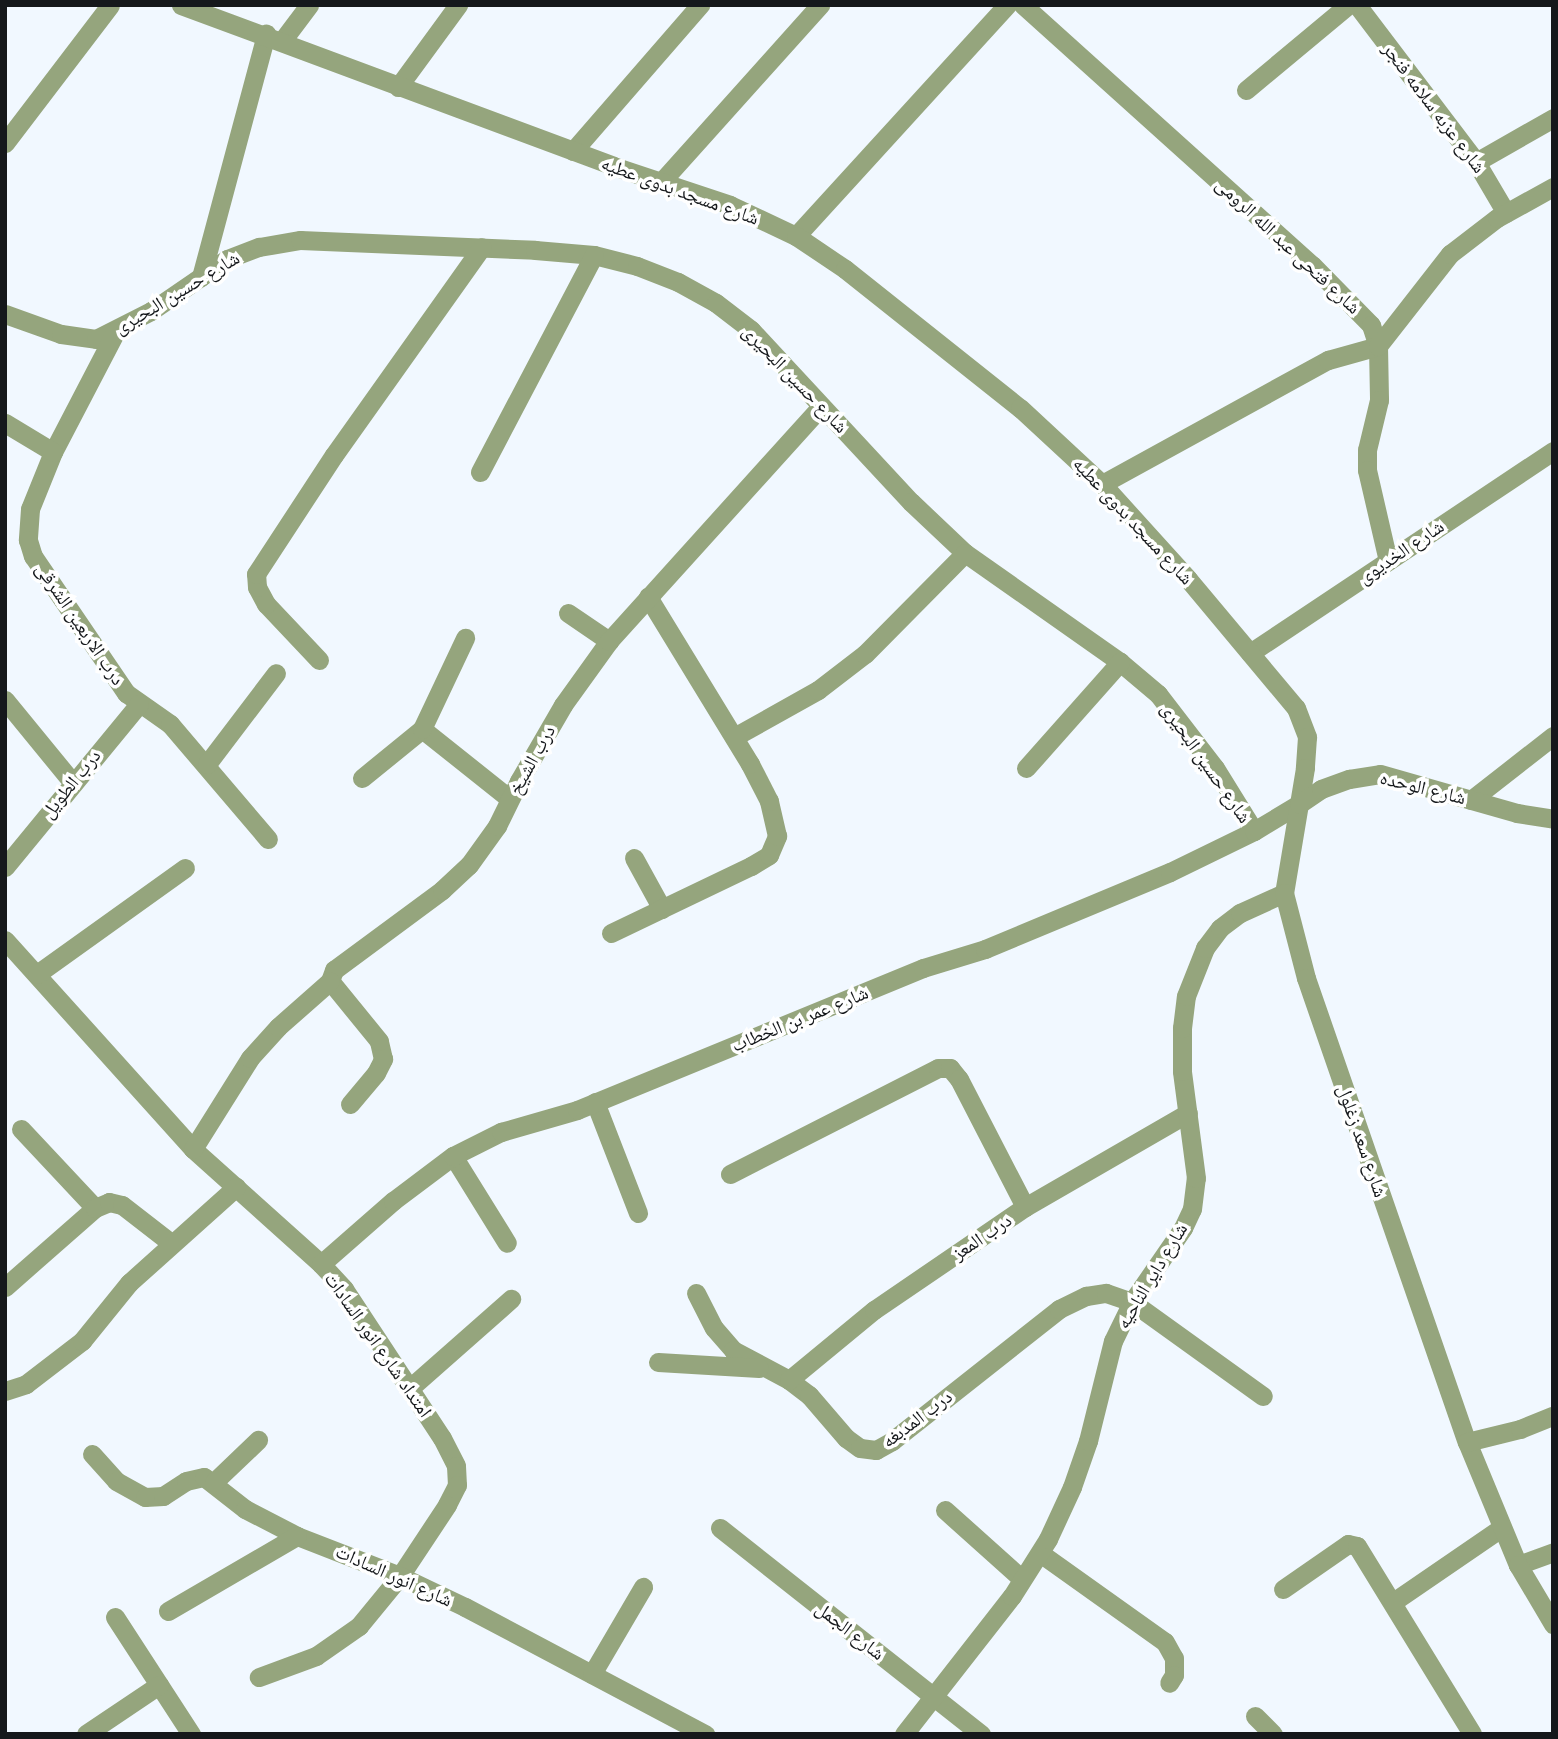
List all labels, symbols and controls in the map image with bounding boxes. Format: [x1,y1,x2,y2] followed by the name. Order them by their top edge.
[1377,38,1491,178] street label: شارع عزبه سلامه فنجر
[598,152,762,230] street label: شارع مسجد بدوى عطيه
[1211,173,1365,319] street label: شارع فتحى عبد الله الرومى
[110,247,244,339] street label: شارع حسين البحيرى
[738,320,852,438] street label: شارع حسين البحيرى
[1068,452,1198,590] street label: شارع مسجد بدوى عطيه
[1354,515,1448,589] street label: شارع الخديوى
[31,559,129,689] street label: درب الاربعين الشرقى
[1156,698,1256,828] street label: شارع حسين البحيرى
[504,721,560,799] street label: درب الشيخ
[36,745,106,823] street label: درب الطويل
[1378,766,1468,810] street label: شارع الوحده
[728,981,872,1057] street label: شارع عمر بن الخطاب
[1332,1082,1392,1200] street label: شارع سعد زغلول
[948,1209,1016,1265] street label: درب المعز
[1112,1219,1192,1333] street label: شارع داير الناحيه
[319,1268,437,1422] street label: امتداد شارع انور السادات
[877,1385,957,1453] street label: درب المدبغه
[332,1540,456,1612] street label: شارع انور السادات
[811,1597,889,1665] street label: شارع الجمل

